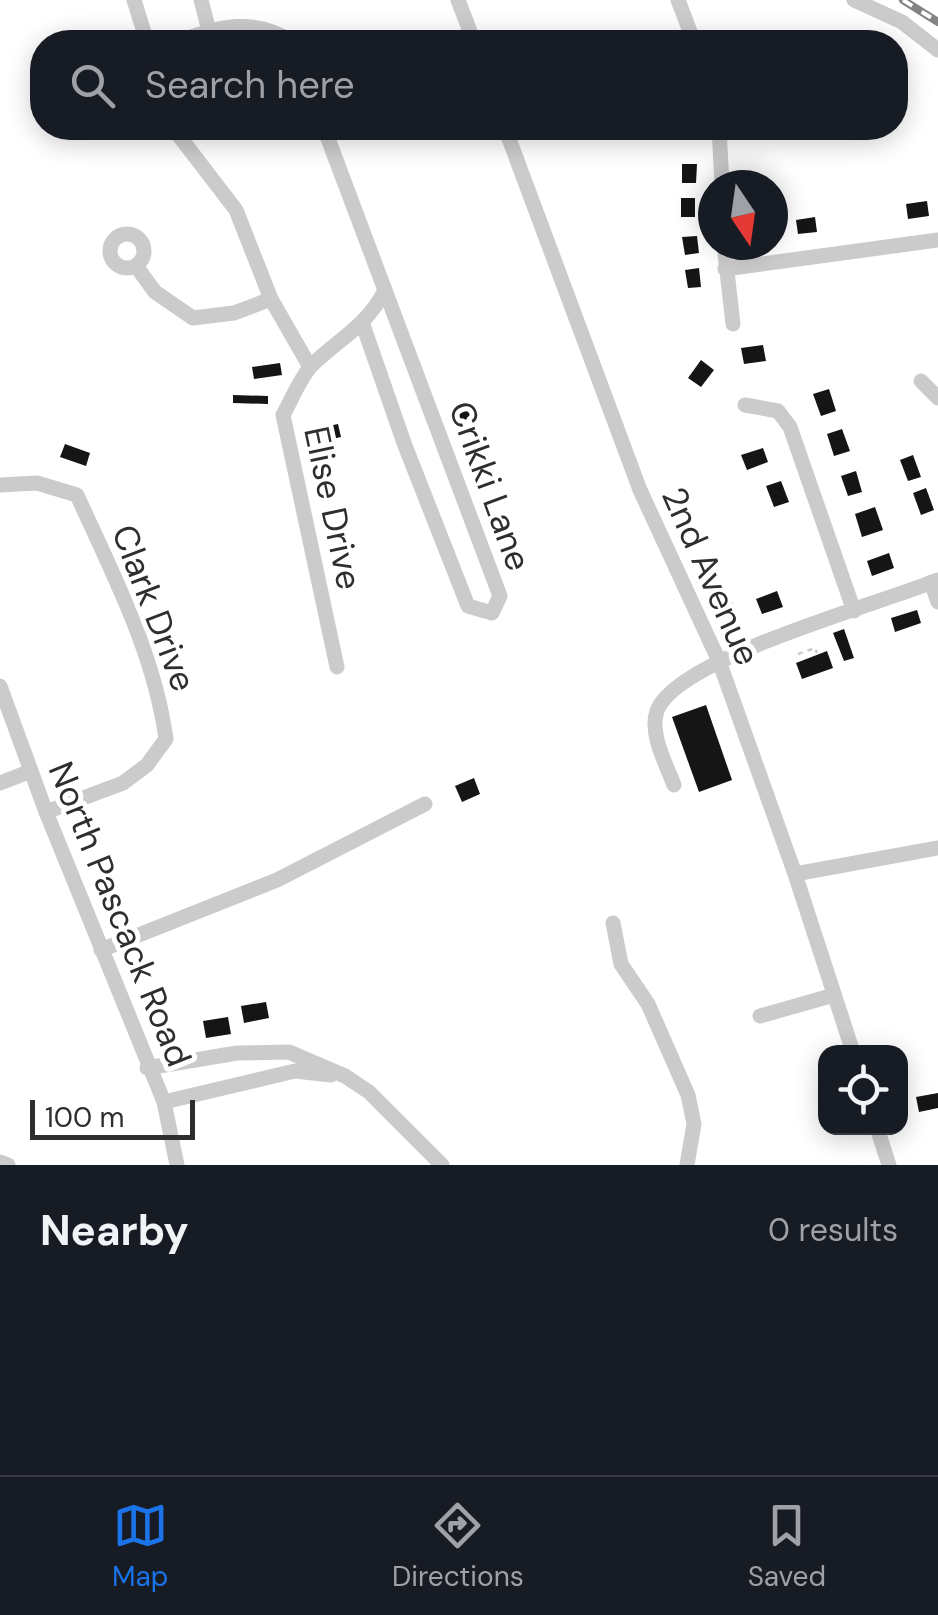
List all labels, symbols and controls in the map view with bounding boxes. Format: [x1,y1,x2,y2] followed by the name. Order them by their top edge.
[30,30,908,140] search box
[65,58,120,113] icon: search
[145,60,355,110] text: Search here
[698,170,788,260] north arrow
[438,395,542,577] street label: Crikki Lane
[293,422,373,594] street label: Elise Drive
[651,480,771,672] street label: 2nd Avenue
[101,518,207,698] street label: Clark Drive
[38,755,202,1073] street label: North Pascack Road
[818,1045,908,1135] map controls
[818,1045,908,1135] button: locate
[30,1095,195,1140] scale bar
[45,1099,124,1136] text: 100 m
[40,1203,189,1258] text: Nearby
[768,1209,898,1251] text: 0 results
[112,1498,168,1595] tab: Map
[392,1498,524,1595] tab: Directions
[748,1498,826,1595] tab: Saved

